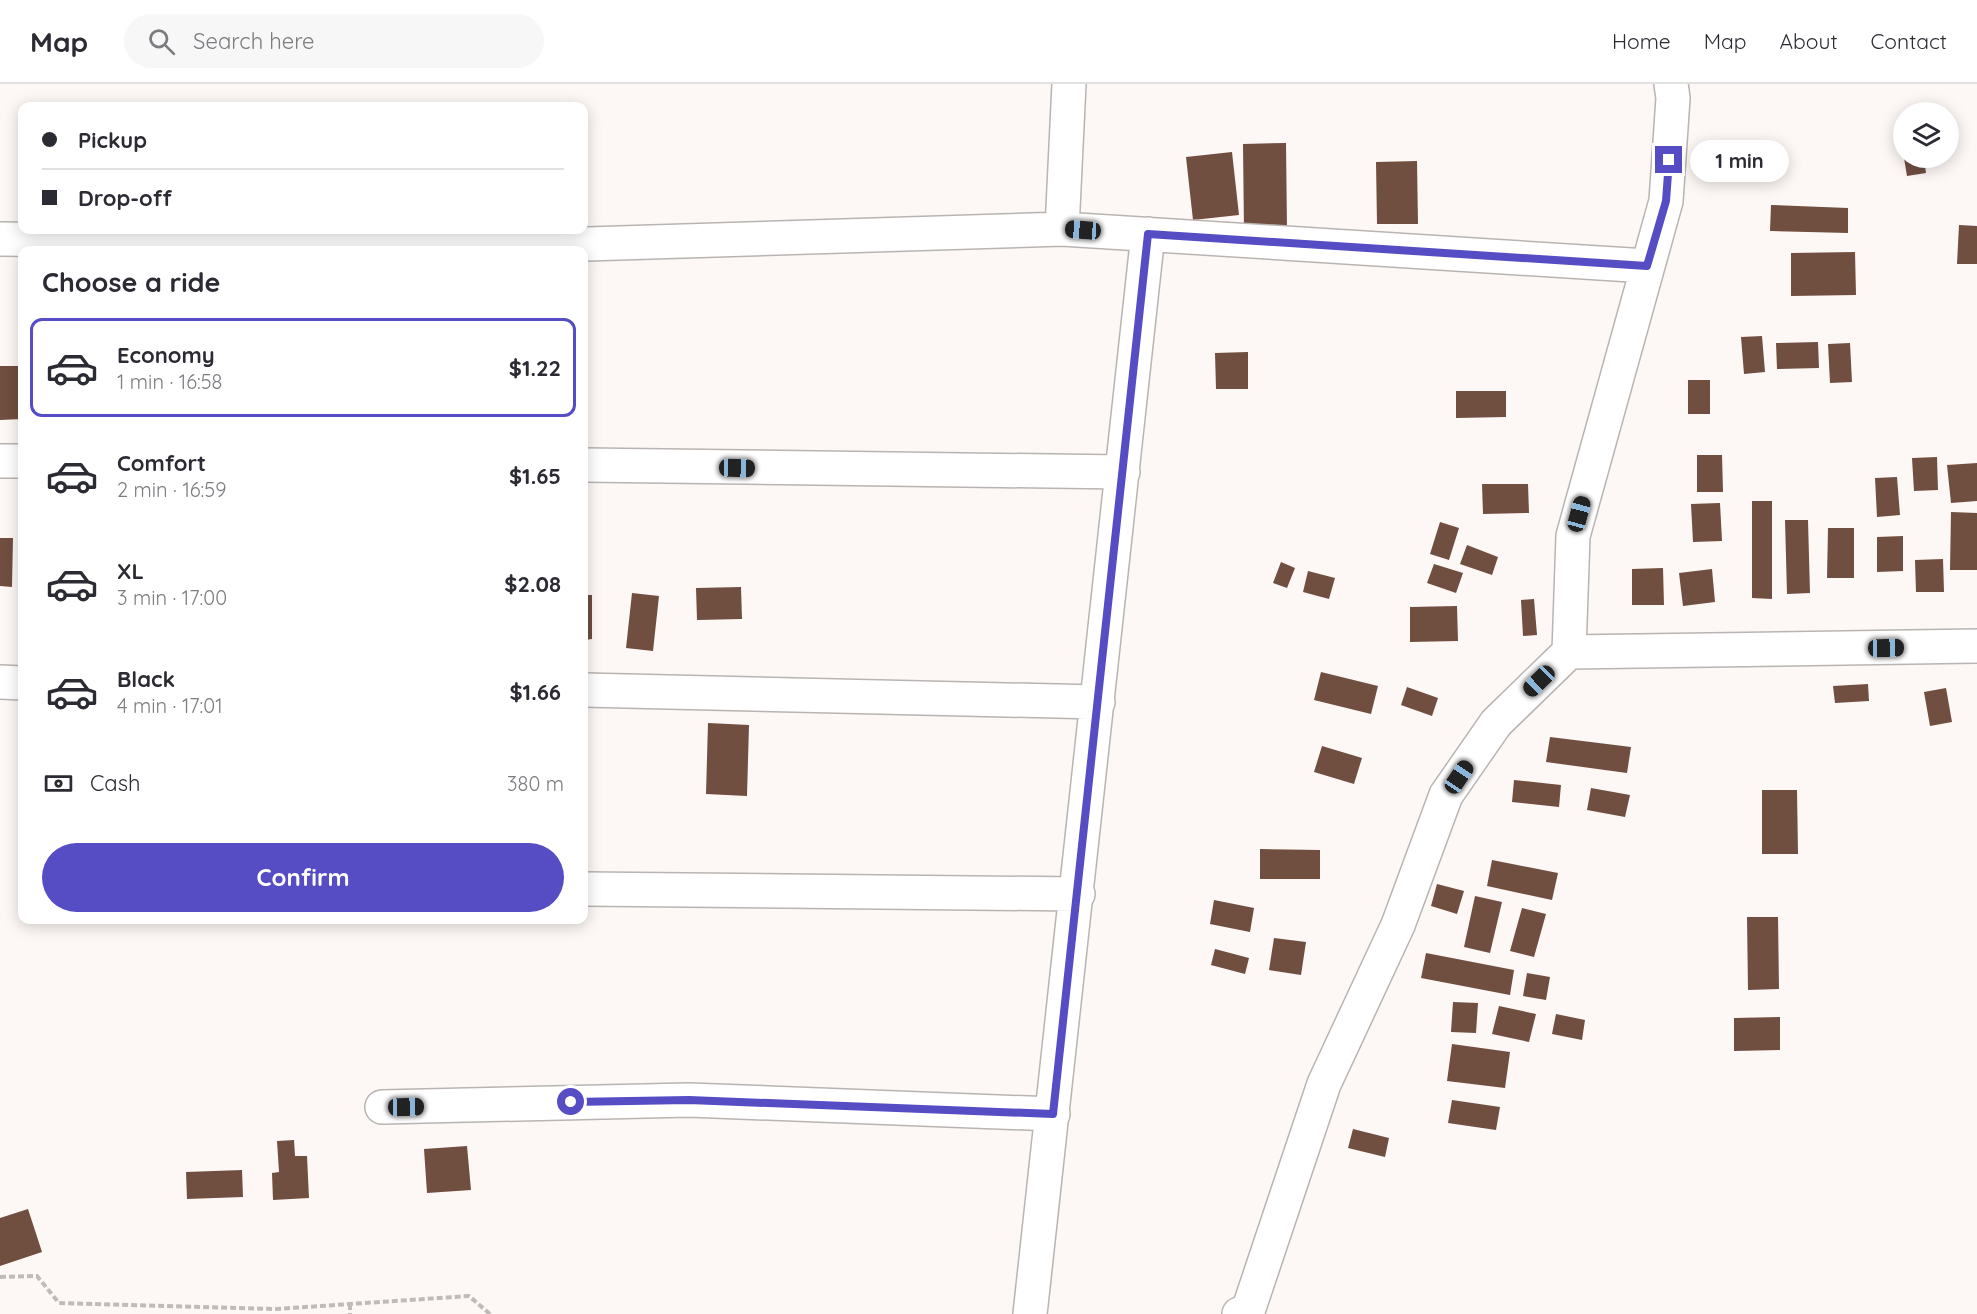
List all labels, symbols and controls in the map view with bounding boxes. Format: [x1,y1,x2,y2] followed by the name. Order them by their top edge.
[124,14,544,68] search box
[30,24,88,59] text: Map
[145,25,178,58] icon: search
[193,27,315,55] text: Search here
[1612,28,1671,54] text: Home
[1704,28,1747,54] text: Map
[1780,28,1838,54] text: About
[1871,28,1947,54] text: Contact
[1893,102,1959,168] map controls
[1893,102,1959,168] button: layers
[78,126,147,154] text: Pickup
[1690,139,1789,181] callout: 1 min
[1655,146,1682,173] route end
[1715,148,1764,173] text: 1 min
[78,184,172,212] text: Drop-off
[1064,220,1102,240] car
[42,265,220,299] text: Choose a ride
[45,341,99,395] icon: car
[117,341,215,369] text: Economy
[509,354,561,382] text: $1.22
[117,369,222,394] text: 1 min · 16:58
[45,449,99,503] icon: car
[117,449,206,477] text: Comfort
[719,459,755,477] car
[509,462,561,490] text: $1.65
[117,477,226,502] text: 2 min · 16:59
[1566,494,1592,534] car
[45,557,99,611] icon: car
[117,557,144,585] text: XL
[504,570,561,598] text: $2.08
[117,585,227,610] text: 3 min · 17:00
[1868,639,1904,657] car
[1520,662,1558,700] car
[45,665,99,719] icon: car
[117,665,175,693] text: Black
[509,678,561,706] text: $1.66
[117,693,223,718] text: 4 min · 17:01
[1441,757,1477,797] car
[42,767,75,800] icon: cash
[90,769,141,797] text: Cash
[507,771,564,796] text: 380 m
[42,843,564,912] button: Confirm
[557,1088,584,1115] route start
[388,1098,424,1116] car

